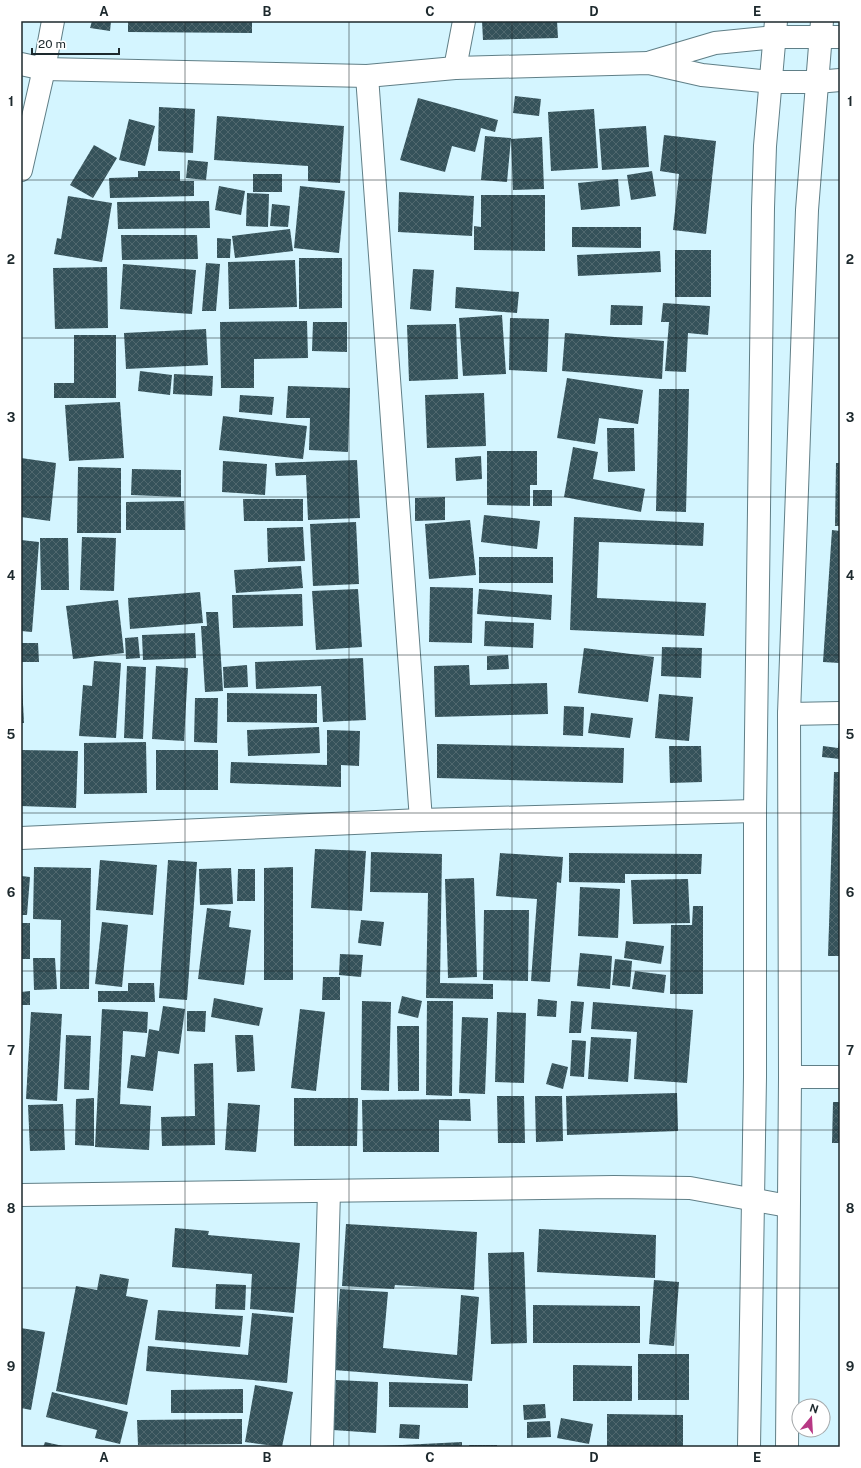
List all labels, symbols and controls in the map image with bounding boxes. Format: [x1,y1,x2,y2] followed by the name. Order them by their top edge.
[99,4,109,19] text: A
[263,4,272,19] text: B
[425,4,435,19] text: C
[589,4,599,19] text: D
[753,4,761,19] text: E
[32,30,119,56] scale bar
[38,37,66,51] text: 20 m
[8,94,14,109] text: 1
[847,94,853,109] text: 1
[7,252,15,267] text: 2
[846,252,854,267] text: 2
[7,410,16,425] text: 3
[846,410,855,425] text: 3
[7,568,16,583] text: 4
[846,568,855,583] text: 4
[7,727,16,742] text: 5
[846,727,855,742] text: 5
[7,885,16,900] text: 6
[846,885,855,900] text: 6
[7,1043,15,1058] text: 7
[846,1043,854,1058] text: 7
[7,1201,16,1216] text: 8
[846,1201,855,1216] text: 8
[7,1359,15,1374] text: 9
[846,1359,854,1374] text: 9
[791,1398,831,1438] north arrow
[808,1401,820,1416] text: N
[99,1450,109,1465] text: A
[263,1450,272,1465] text: B
[425,1450,435,1465] text: C
[589,1450,599,1465] text: D
[753,1450,761,1465] text: E

